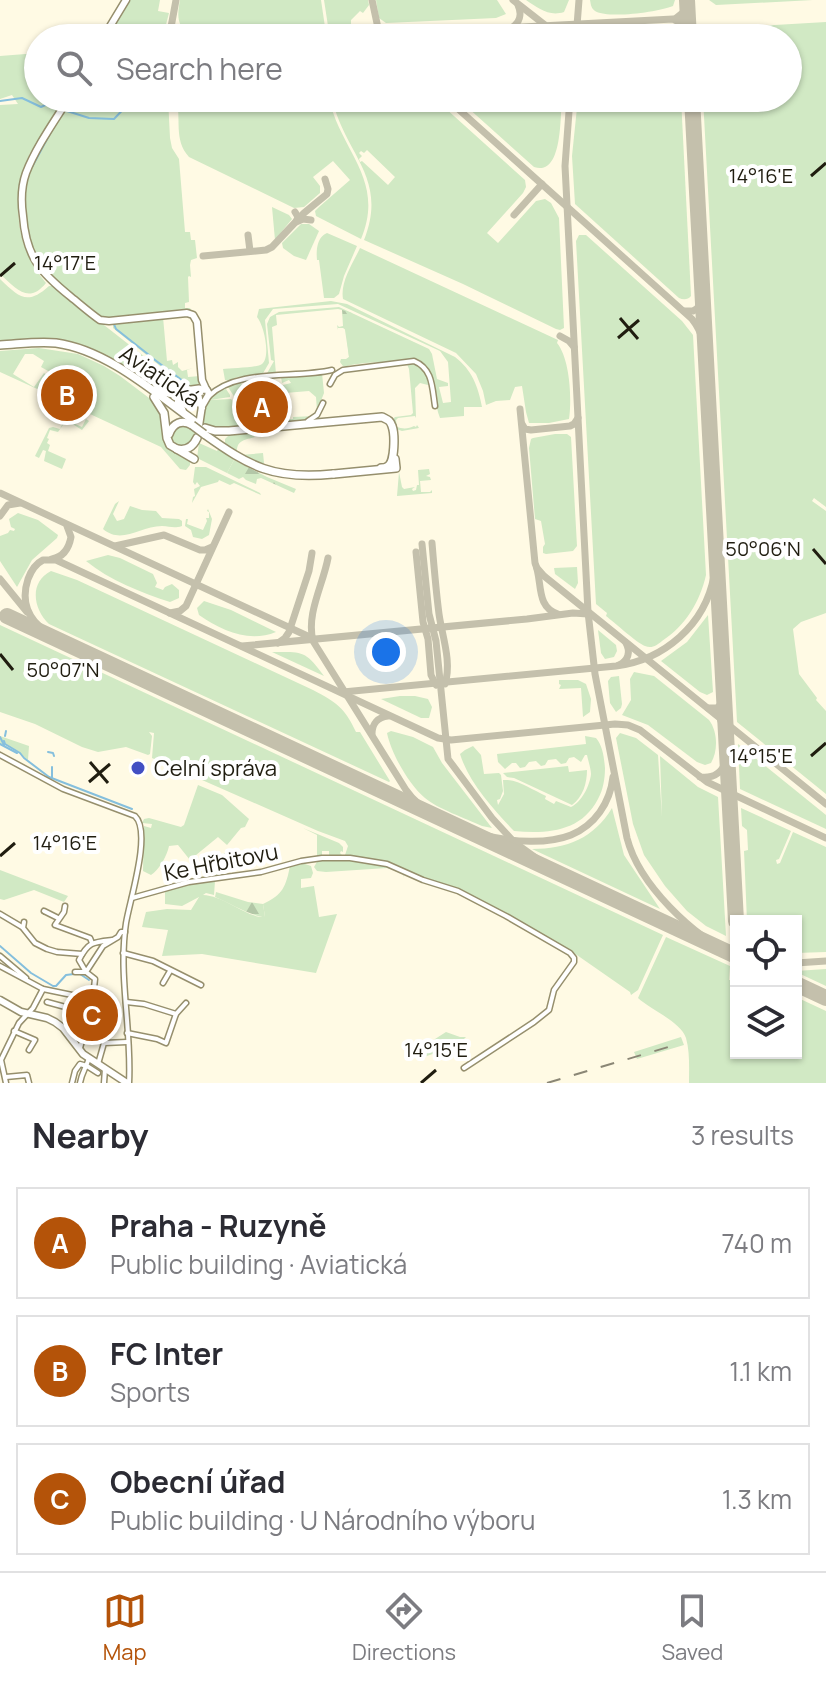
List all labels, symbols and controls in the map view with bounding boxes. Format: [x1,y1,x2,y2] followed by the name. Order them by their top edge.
[24,24,802,112] search box
[52,46,96,90] icon: search
[116,48,283,89] text: Search here
[729,162,793,189] text: 14°16'E
[34,249,96,276] text: 14°17'E
[114,338,206,414] street label: Aviatická
[41,365,93,425] pin: B
[236,377,288,437] pin: A
[725,535,801,562] text: 50°06'N
[366,632,406,672] your location
[27,656,99,683] text: 50°07'N
[729,742,793,769] text: 14°15'E
[154,753,277,783] place label: Celní správa
[129,759,147,777] marker: Celní správa
[33,829,97,856] text: 14°16'E
[161,836,281,888] street label: Ke Hřbitovu
[730,915,802,1059] map controls
[730,915,802,987] button: locate
[66,985,118,1045] pin: C
[730,987,802,1059] button: layers
[404,1036,468,1063] text: 14°15'E
[32,1112,148,1158] text: Nearby
[691,1117,794,1153] text: 3 results
[110,1205,327,1246] text: Praha - Ruzyně
[51,1225,69,1261] text: A
[722,1225,792,1261] text: 740 m
[110,1246,407,1282] text: Public building · Aviatická
[110,1333,223,1374] text: FC Inter
[52,1353,68,1389] text: B
[729,1353,792,1389] text: 1.1 km
[110,1374,190,1410] text: Sports
[110,1461,286,1502] text: Obecní úřad
[50,1481,70,1517] text: C
[722,1481,792,1517] text: 1.3 km
[110,1502,535,1538] text: Public building · U Národního výboru
[103,1589,147,1667] tab: Map
[352,1589,456,1667] tab: Directions
[661,1589,723,1667] tab: Saved

